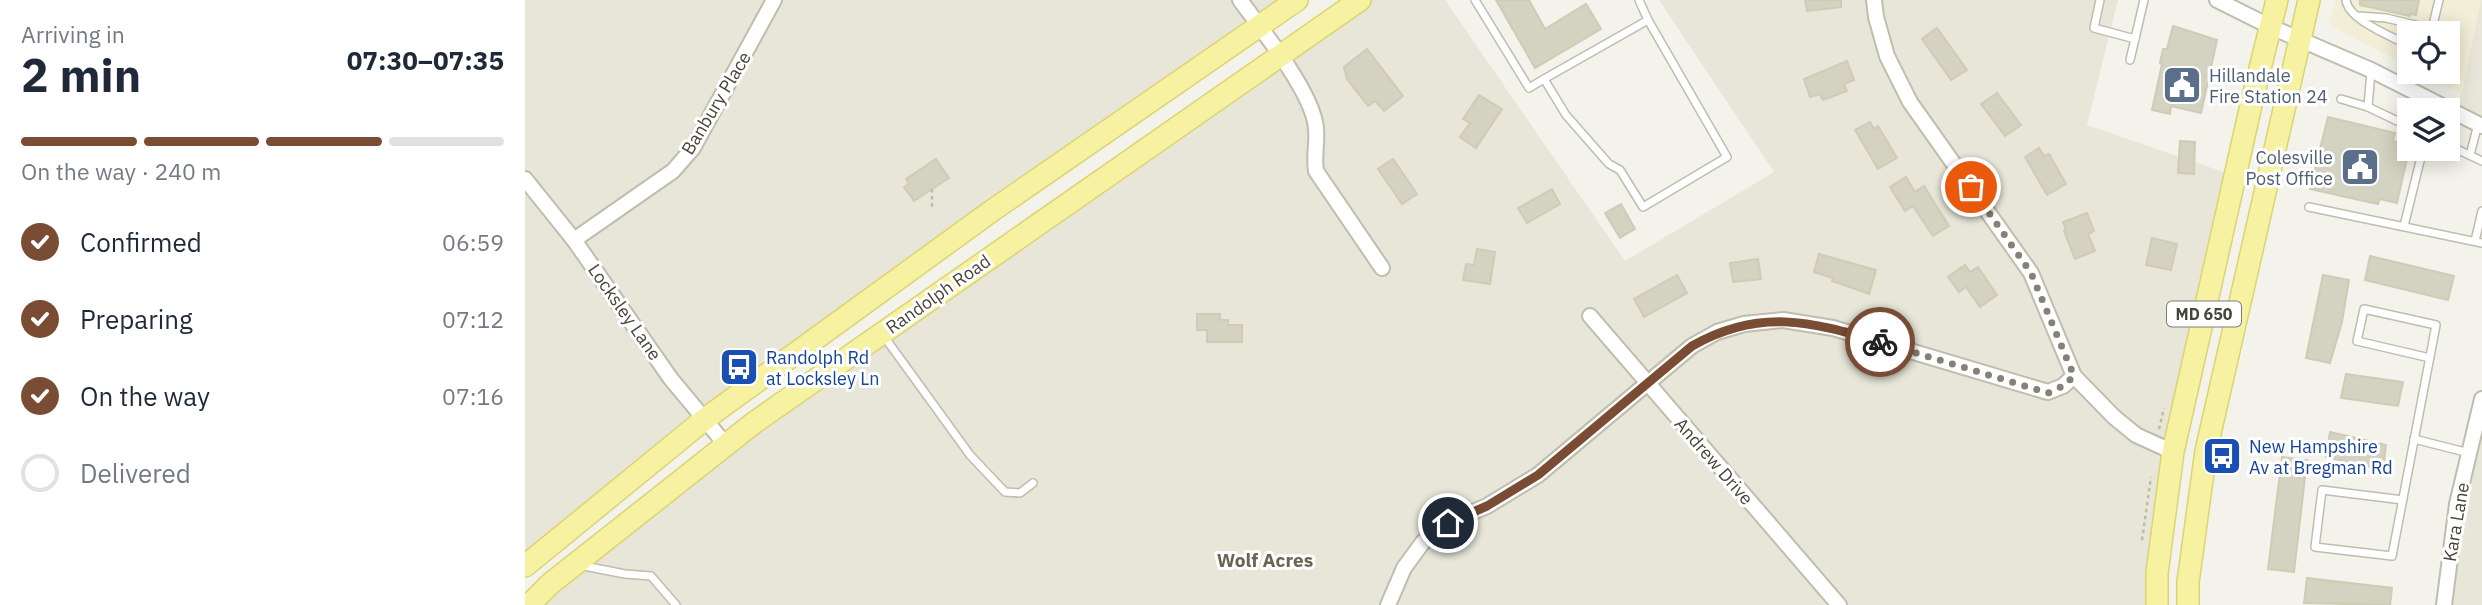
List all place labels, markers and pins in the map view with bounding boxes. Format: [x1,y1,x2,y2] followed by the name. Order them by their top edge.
[2161,64,2203,106] public building icon: Hillandale Fire Station 24
[2209,64,2328,108] place label: Hillandale Fire Station 24
[2246,146,2333,190] place label: Colesville Post Office
[2339,146,2381,188] public building icon: Colesville Post Office
[1941,157,2001,217] pin
[718,346,760,388] bus stop icon: Randolph Rd at Locksley Ln
[766,346,879,390] place label: Randolph Rd at Locksley Ln
[2201,435,2243,477] bus stop icon: New Hampshire Av at Bregman Rd
[2249,435,2393,479] place label: New Hampshire Av at Bregman Rd
[1418,493,1478,553] pin

